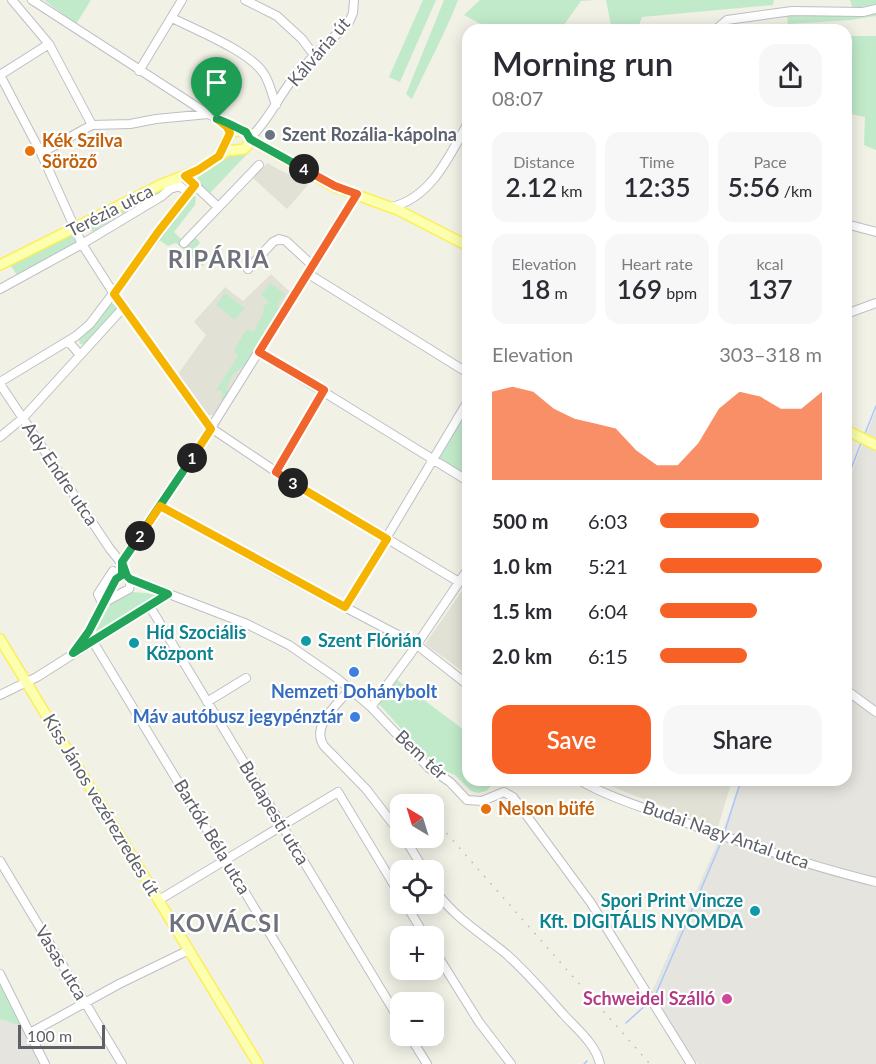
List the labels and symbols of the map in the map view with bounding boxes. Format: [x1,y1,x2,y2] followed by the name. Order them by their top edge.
[282,12,354,90] street label: Kálvária út
[191,57,242,119] pin
[282,123,457,145] place label: Szent Rozália-kápolna
[263,128,277,142] marker: Szent Rozália-kápolna
[42,129,123,172] place label: Kék Szilva Söröző
[23,144,37,158] marker: Kék Szilva Söröző
[289,154,319,184] pin: 4
[63,179,156,241] street label: Terézia utca
[168,244,270,273] district label: RIPÁRIA
[18,418,104,529] street label: Ady Endre utca
[177,443,207,473] pin: 1
[278,468,308,498] pin: 3
[125,521,155,551] pin: 2
[146,621,246,664] place label: Híd Szociális Központ
[318,629,422,651] place label: Szent Flórián
[299,634,313,648] marker: Szent Flórián
[127,636,141,650] marker: Híd Szociális Központ
[347,665,361,679] marker: Nemzeti Dohánybolt
[271,680,437,702] place label: Nemzeti Dohánybolt
[133,705,343,727] place label: Máv autóbusz jegypénztár
[39,710,165,900] street label: Kiss János vezérezredes út
[348,710,362,724] marker: Máv autóbusz jegypénztár
[391,725,453,784] street label: Bem tér
[235,756,315,869] street label: Budapesti utca
[170,775,256,898] street label: Bartók Béla utca
[390,794,444,848] north arrow
[640,795,812,873] street label: Budai Nagy Antal utca
[498,797,595,819] place label: Nelson büfé
[479,802,493,816] marker: Nelson büfé
[539,889,743,932] place label: Spori Print Vincze Kft. DIGITÁLIS NYOMDA
[748,904,762,918] marker: Spori Print Vincze Kft. DIGITÁLIS NYOMDA
[169,908,281,937] district label: KOVÁCSI
[31,921,93,1004] street label: Vasas utca
[583,987,715,1009] place label: Schweidel Szálló
[720,992,734,1006] marker: Schweidel Szálló
[18,1022,105,1050] scale bar

